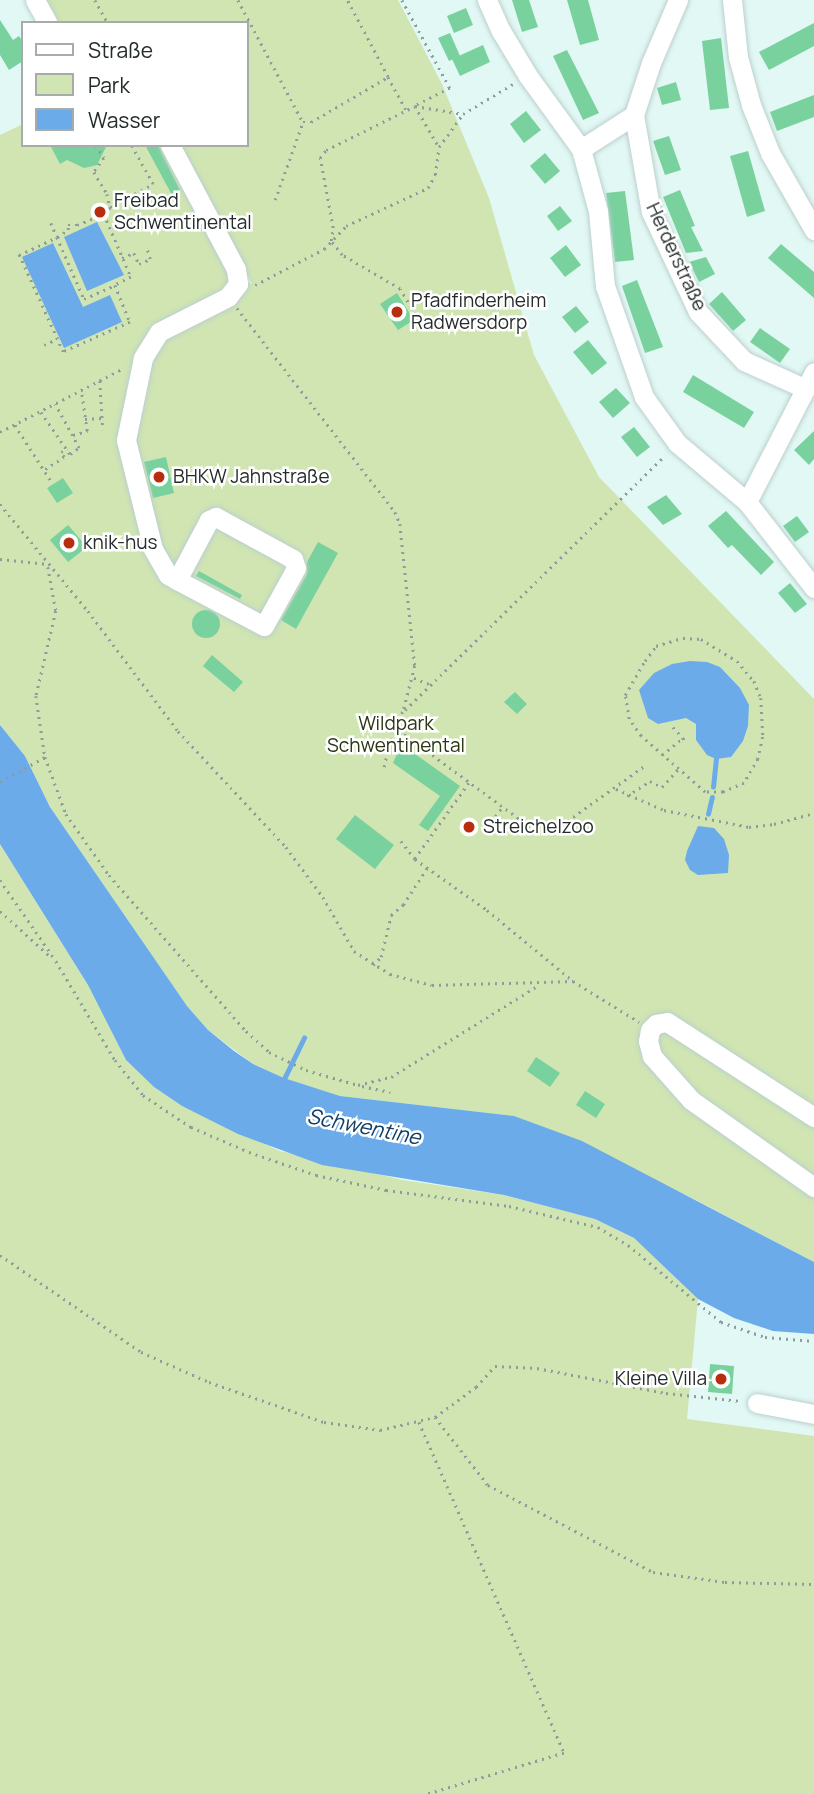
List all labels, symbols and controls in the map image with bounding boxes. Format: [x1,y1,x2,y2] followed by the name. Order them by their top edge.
[21,21,248,147] legend
[88,36,153,64] text: Straße
[88,71,130,99] text: Park
[88,106,160,134] text: Wasser
[114,190,252,234] place label: Freibad Schwentinental
[641,199,711,315] street label: Herderstraße
[92,204,108,220] marker: Freibad Schwentinental
[411,290,546,334] place label: Pfadfinderheim Radwersdorp
[389,304,405,320] marker: Pfadfinderheim Radwersdorp
[173,466,330,488] place label: BHKW Jahnstraße
[151,469,167,485] marker: BHKW Jahnstraße
[83,532,158,554] place label: knik-hus
[61,535,77,551] marker: knik-hus
[327,713,465,757] park label: Wildpark Schwentinental
[483,816,594,838] place label: Streichelzoo
[461,819,477,835] marker: Streichelzoo
[305,1103,423,1149] water label: Schwentine
[615,1368,707,1390] place label: Kleine Villa
[713,1371,729,1387] marker: Kleine Villa

